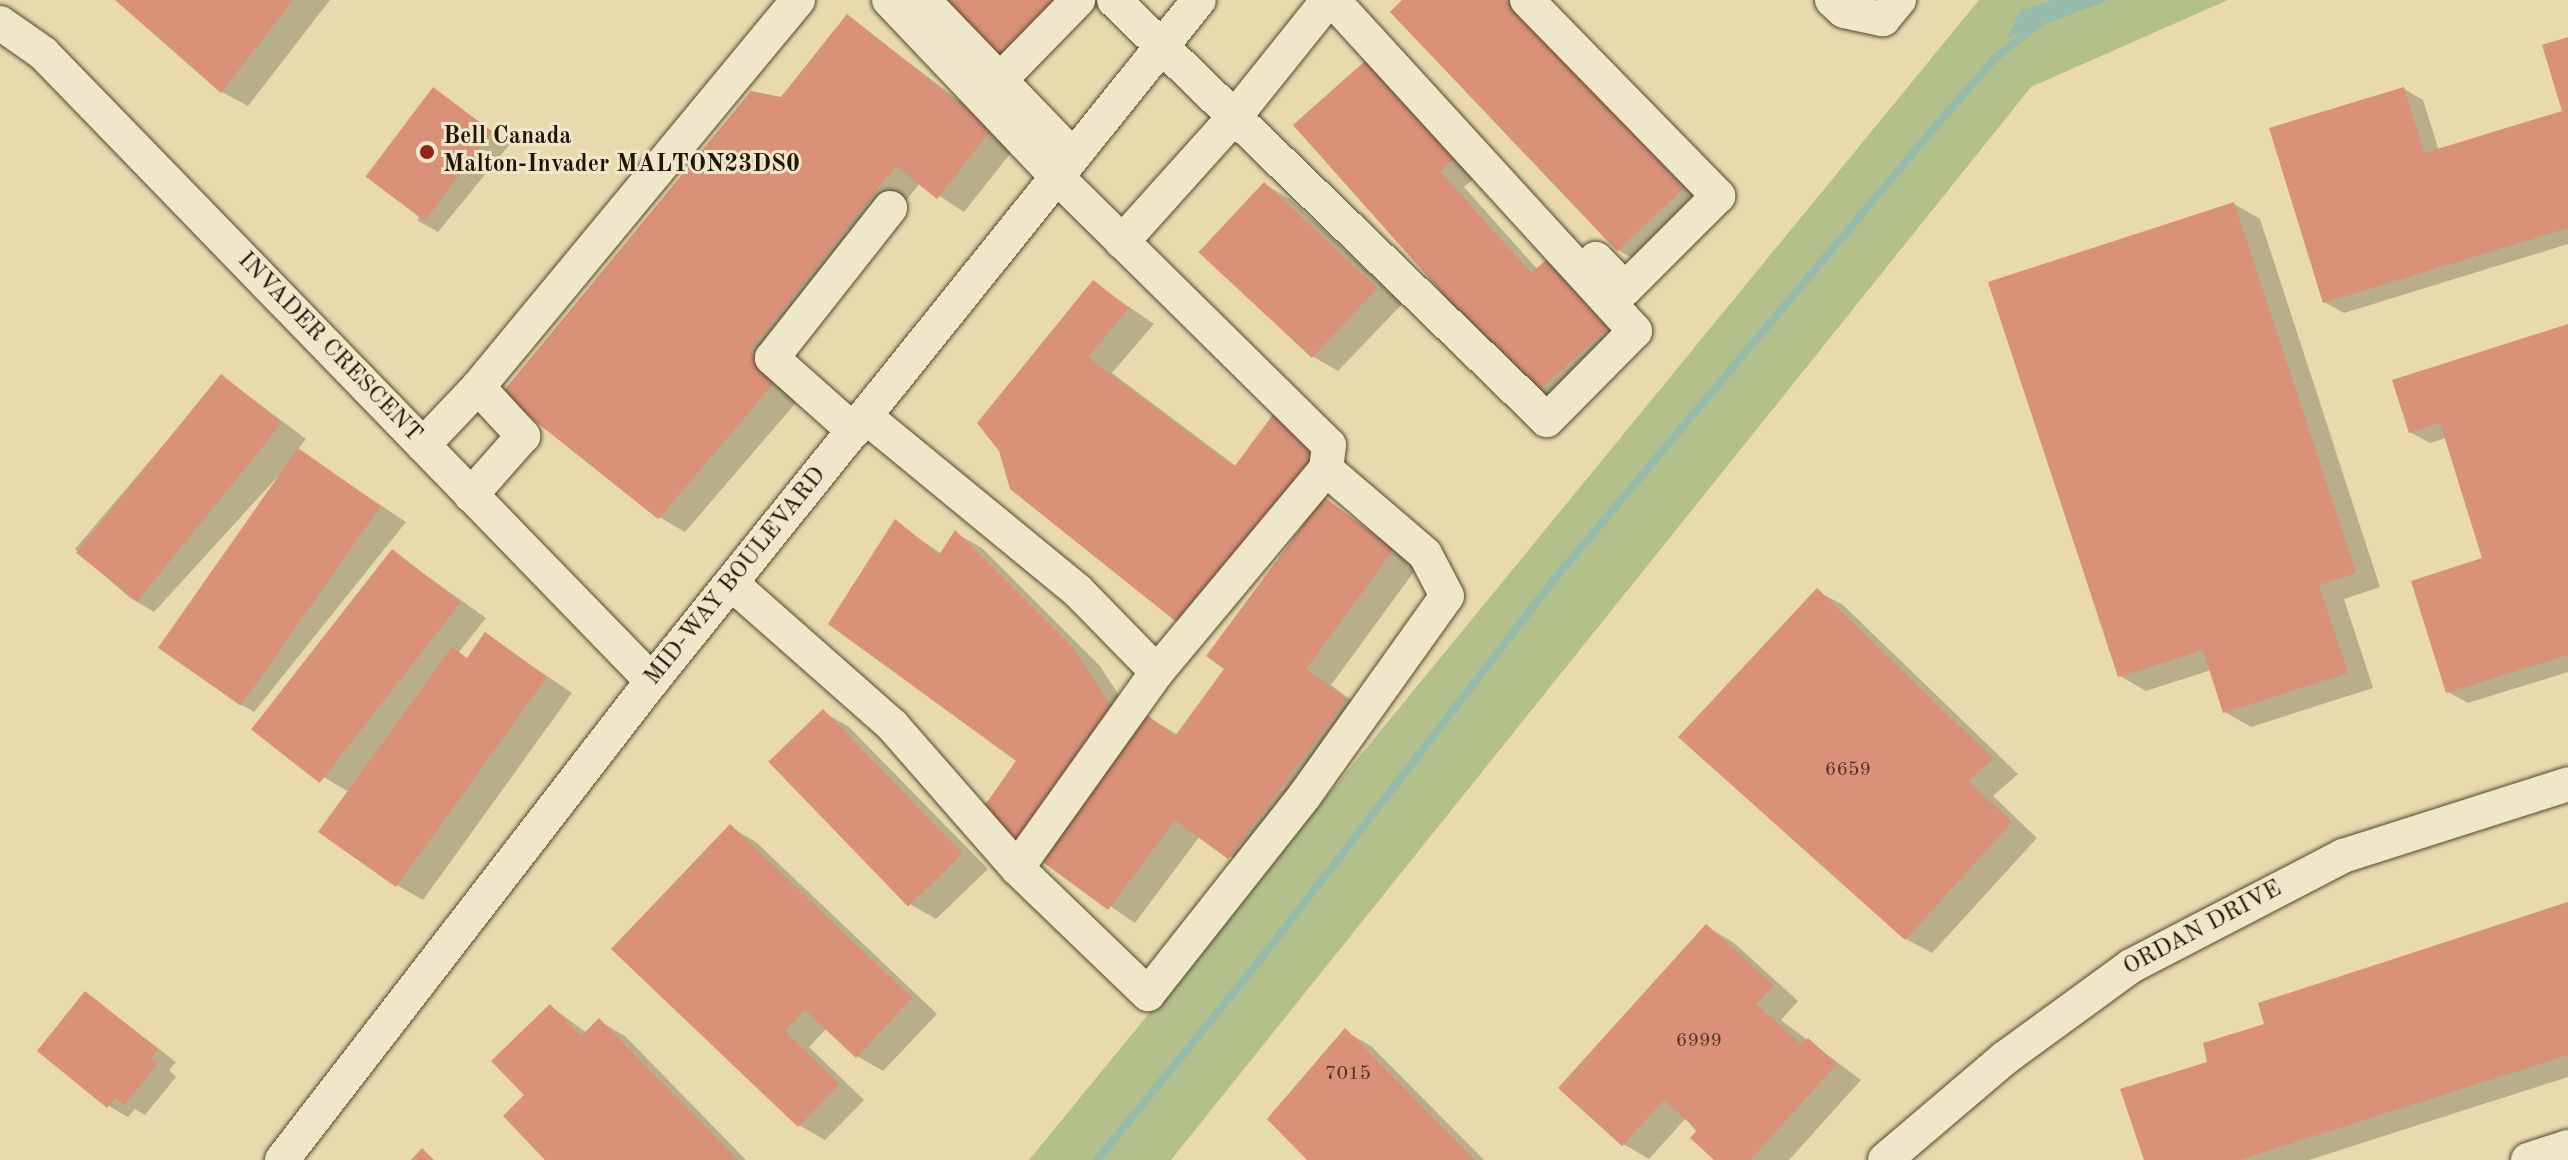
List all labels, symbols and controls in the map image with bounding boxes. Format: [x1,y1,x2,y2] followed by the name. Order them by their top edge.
[443,124,800,180] place label: Bell Canada Malton-Invader MALTON23DS0
[418,143,436,161] marker: Bell Canada Malton-Invader MALTON23DS0
[231,247,427,449] street label: INVADER CRESCENT
[639,462,833,692] street label: MID-WAY BOULEVARD
[1825,758,1871,782] house number: 6659
[2119,875,2287,983] street label: ORDAN DRIVE
[1676,1029,1722,1053] house number: 6999
[1325,1062,1371,1086] house number: 7015

